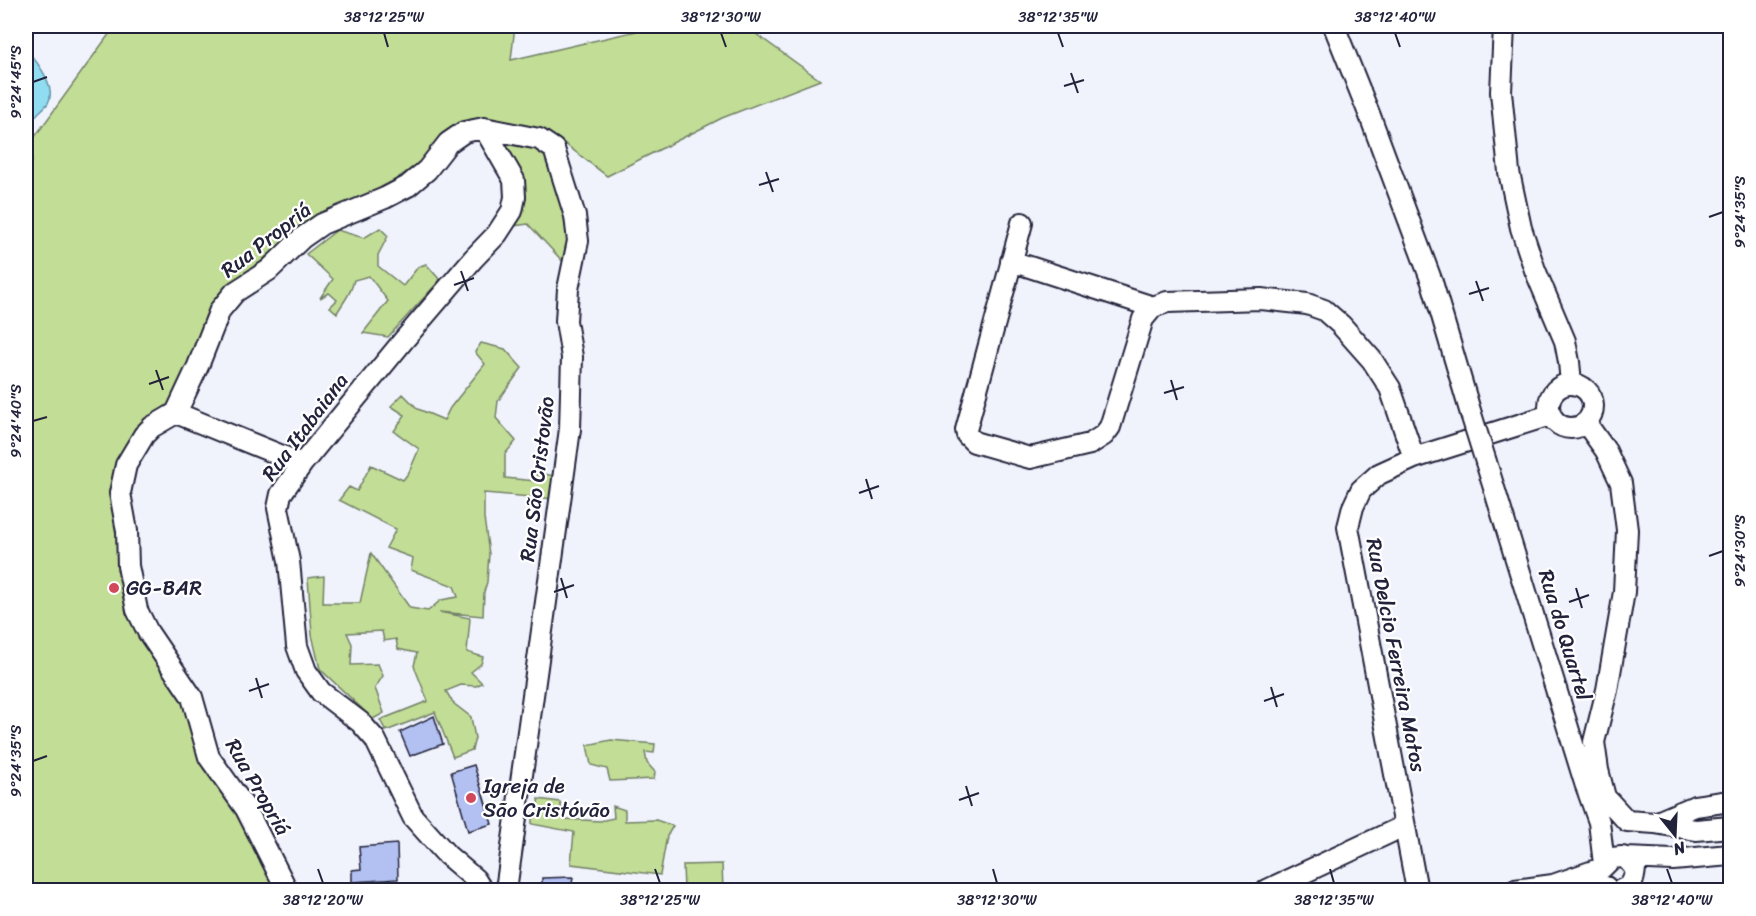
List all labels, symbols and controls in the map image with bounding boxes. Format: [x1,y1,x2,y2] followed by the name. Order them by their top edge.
[344,4,424,30] text: 38°12'25"W
[681,4,761,30] text: 38°12'30"W
[1018,4,1098,30] text: 38°12'35"W
[1354,4,1436,30] text: 38°12'40"W
[3,45,29,119] text: 9°24'45"S
[1727,175,1753,248] text: 9°24'35"S
[212,192,320,288] street label: Rua Propriá
[251,364,359,490] street label: Rua Itabaiana
[3,384,29,458] text: 9°24'40"S
[508,394,566,564] street label: Rua São Cristovão
[1727,514,1753,587] text: 9°24'30"S
[1355,535,1437,776] street label: Rua Delcio Ferreira Matos
[1527,565,1603,706] street label: Rua do Quartel
[126,569,202,607] place label: GG-BAR
[107,581,121,595] marker: GG-BAR
[3,724,29,797] text: 9°24'35"S
[215,731,302,843] street label: Rua Propriá
[482,767,610,829] place label: Igreja de São Cristóvão
[464,791,478,805] marker: Igreja de São Cristóvão
[1645,805,1705,865] north arrow
[1669,833,1690,865] text: N
[283,887,364,913] text: 38°12'20"W
[620,887,700,913] text: 38°12'25"W
[957,887,1037,913] text: 38°12'30"W
[1294,887,1374,913] text: 38°12'35"W
[1631,887,1713,913] text: 38°12'40"W

